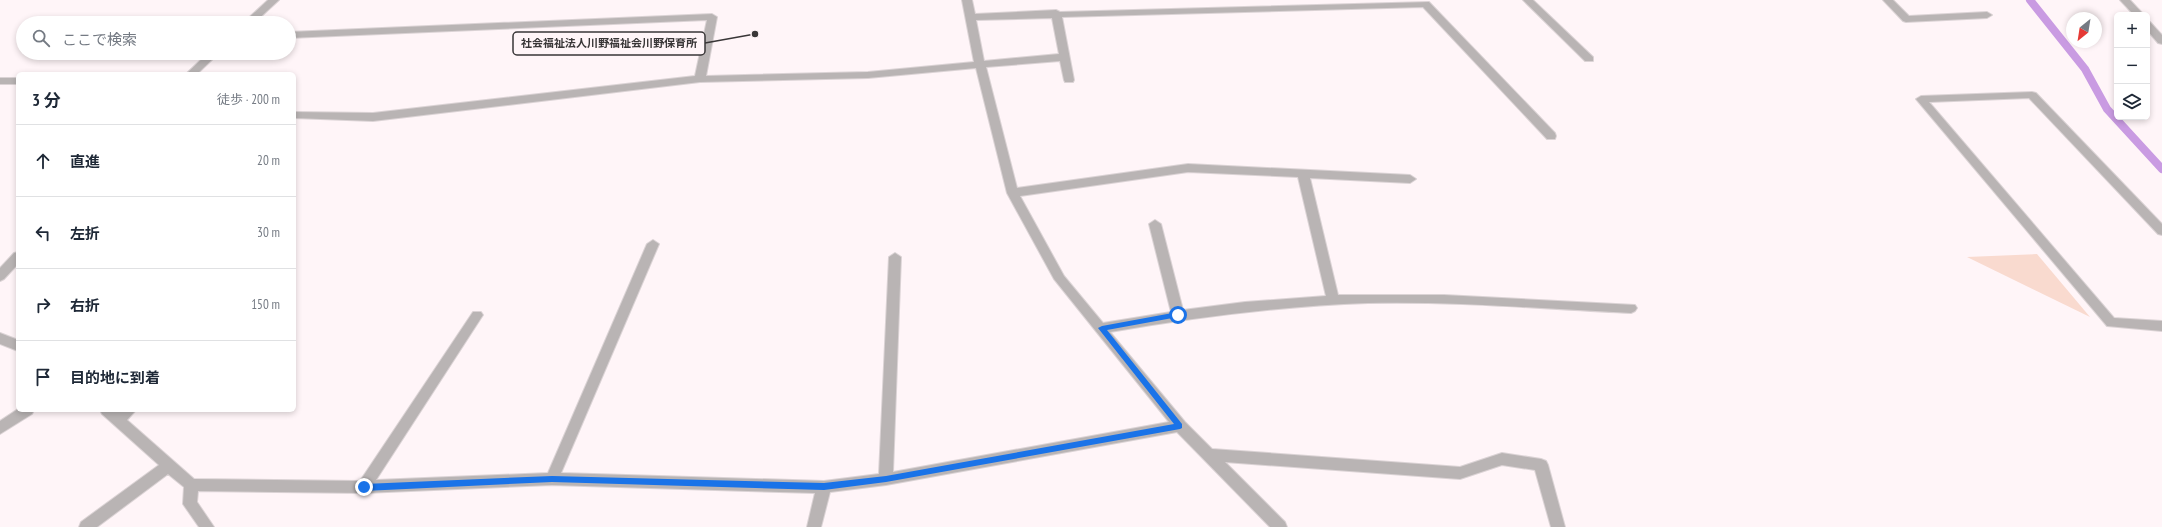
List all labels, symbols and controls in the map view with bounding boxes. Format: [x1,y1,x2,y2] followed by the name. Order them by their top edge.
[2066,12,2102,48] north arrow
[2114,12,2150,120] map controls
[2114,12,2150,48] button: +
[16,16,296,60] search box
[30,27,52,49] icon: search
[62,30,137,49] text: ここで検索
[513,32,705,55] callout: 社会福祉法人川野福祉会川野保育所
[521,36,697,50] text: 社会福祉法人川野福祉会川野保育所
[2114,48,2150,84] button: −
[2114,84,2150,120] button: layers
[32,89,61,111] text: 3 分
[217,91,280,108] text: 徒歩 · 200 m
[32,150,54,172] icon: ahead
[70,152,100,171] text: 直進
[257,152,280,169] text: 20 m
[32,222,54,244] icon: left
[70,224,100,243] text: 左折
[257,224,280,241] text: 30 m
[32,294,54,316] icon: right
[70,296,100,315] text: 右折
[251,296,280,313] text: 150 m
[1169,306,1187,324] route start
[32,366,54,388] icon: arrive
[70,368,160,387] text: 目的地に到着
[355,478,373,496] route end

